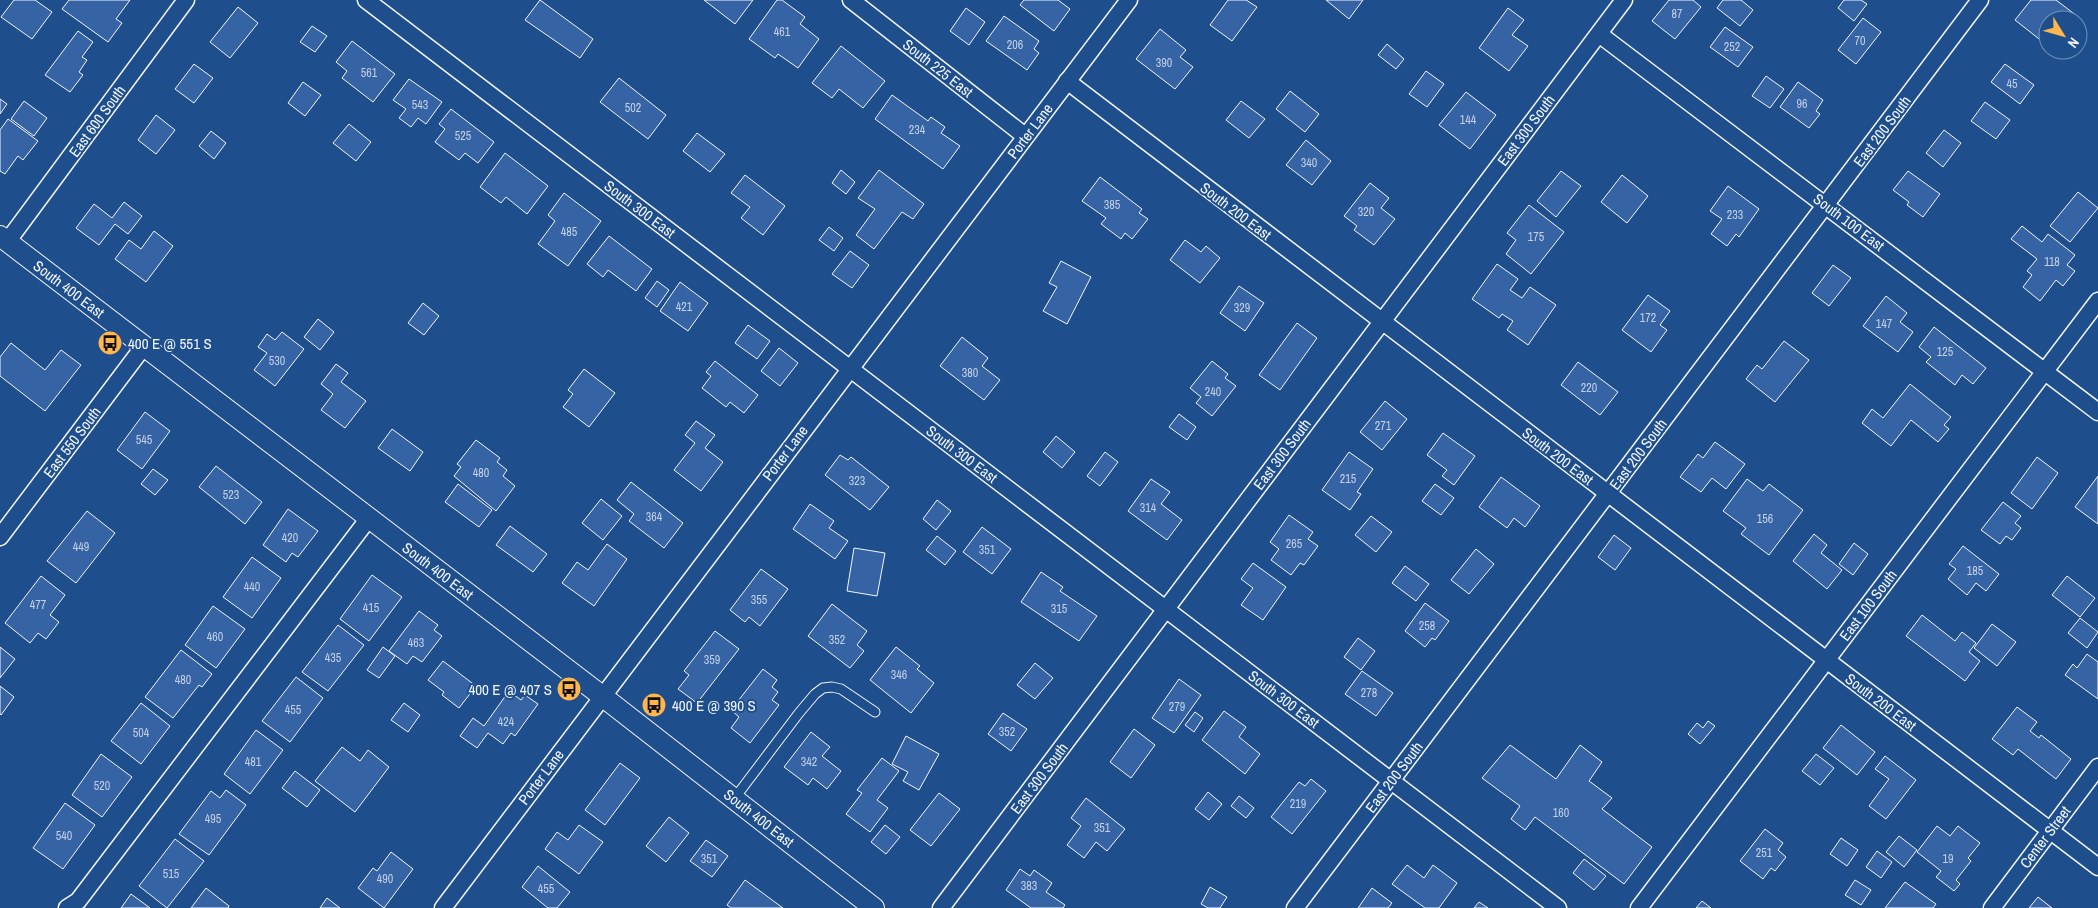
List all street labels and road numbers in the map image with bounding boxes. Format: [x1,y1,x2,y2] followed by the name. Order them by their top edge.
[898,34,978,103] street label: South 225 East
[64,81,130,161] street label: East 600 South
[1492,90,1560,170] street label: East 300 South
[1848,91,1916,171] street label: East 200 South
[1002,99,1058,163] street label: Porter Lane
[600,175,680,243] street label: South 300 East
[1196,177,1276,245] street label: South 200 East
[1809,188,1889,256] street label: South 100 East
[29,255,109,323] street label: South 400 East
[38,402,106,482] street label: East 550 South
[1248,414,1316,494] street label: East 300 South
[1604,414,1672,494] street label: East 200 South
[922,420,1002,488] street label: South 300 East
[757,421,813,485] street label: Porter Lane
[1518,422,1598,490] street label: South 200 East
[398,537,478,605] street label: South 400 East
[1834,565,1902,645] street label: East 100 South
[1244,665,1324,733] street label: South 300 East
[1841,668,1921,736] street label: South 200 East
[1360,737,1428,817] street label: East 200 South
[1005,738,1073,818] street label: East 300 South
[513,745,569,809] street label: Porter Lane
[719,784,799,853] street label: South 400 East
[2015,801,2076,873] street label: Center Street

